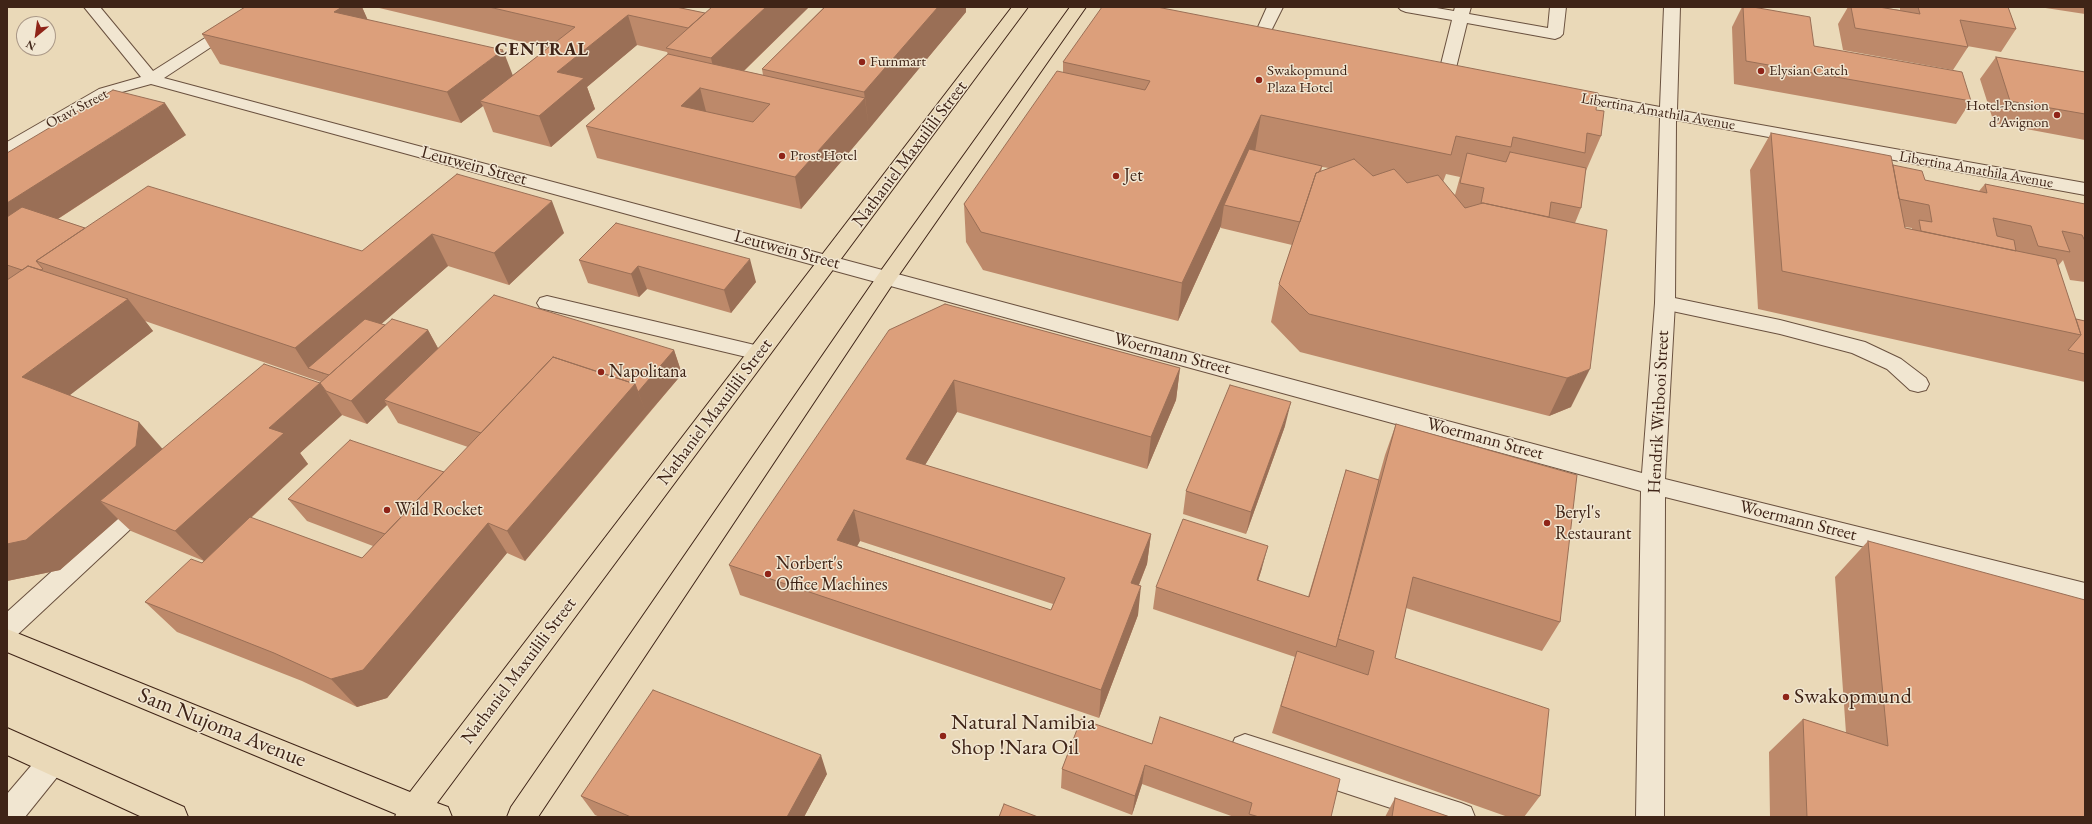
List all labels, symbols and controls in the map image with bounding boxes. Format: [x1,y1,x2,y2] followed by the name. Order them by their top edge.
[16,16,56,56] north arrow
[23,37,38,54] text: N
[495,39,589,61] district label: CENTRAL
[870,53,926,71] place label: Furnmart
[857,57,867,67] marker: Furnmart
[1267,62,1347,97] place label: Swakopmund Plaza Hotel
[1769,62,1848,80] place label: Elysian Catch
[1756,66,1766,76] marker: Elysian Catch
[1254,75,1264,85] marker: Swakopmund Plaza Hotel
[848,77,972,231] street label: Nathaniel Maxuilili Street
[43,85,111,133] street label: Otavi Street
[1580,90,1736,134] street label: Libertina Amathila Avenue
[1966,97,2049,132] place label: Hotel-Pension d'Avignon
[2052,110,2062,120] marker: Hotel-Pension d'Avignon
[419,142,529,190] street label: Leutwein Street
[790,147,857,165] place label: Prost Hotel
[1898,148,2054,192] street label: Libertina Amathila Avenue
[777,151,787,161] marker: Prost Hotel
[1124,165,1143,187] place label: Jet
[1111,171,1121,181] marker: Jet
[732,226,842,274] street label: Leutwein Street
[1111,328,1233,380] street label: Woermann Street
[1644,330,1674,494] street label: Hendrik Witbooi Street
[653,335,777,489] street label: Nathaniel Maxuilili Street
[609,361,687,383] place label: Napolitana
[596,367,606,377] marker: Napolitana
[1424,413,1546,465] street label: Woermann Street
[1737,496,1859,546] street label: Woermann Street
[395,499,483,521] place label: Wild Rocket
[1555,502,1631,544] place label: Beryl's Restaurant
[382,505,392,515] marker: Wild Rocket
[1542,518,1552,528] marker: Beryl's Restaurant
[776,553,888,596] place label: Norbert's Office Machines
[763,569,773,579] marker: Norbert's Office Machines
[457,594,581,748] street label: Nathaniel Maxuilili Street
[134,682,310,774] street label: Sam Nujoma Avenue
[1794,684,1912,710] place label: Swakopmund
[1781,692,1791,702] marker: Swakopmund
[951,710,1096,762] place label: Natural Namibia Shop !Nara Oil
[938,731,948,741] marker: Natural Namibia Shop !Nara Oil

